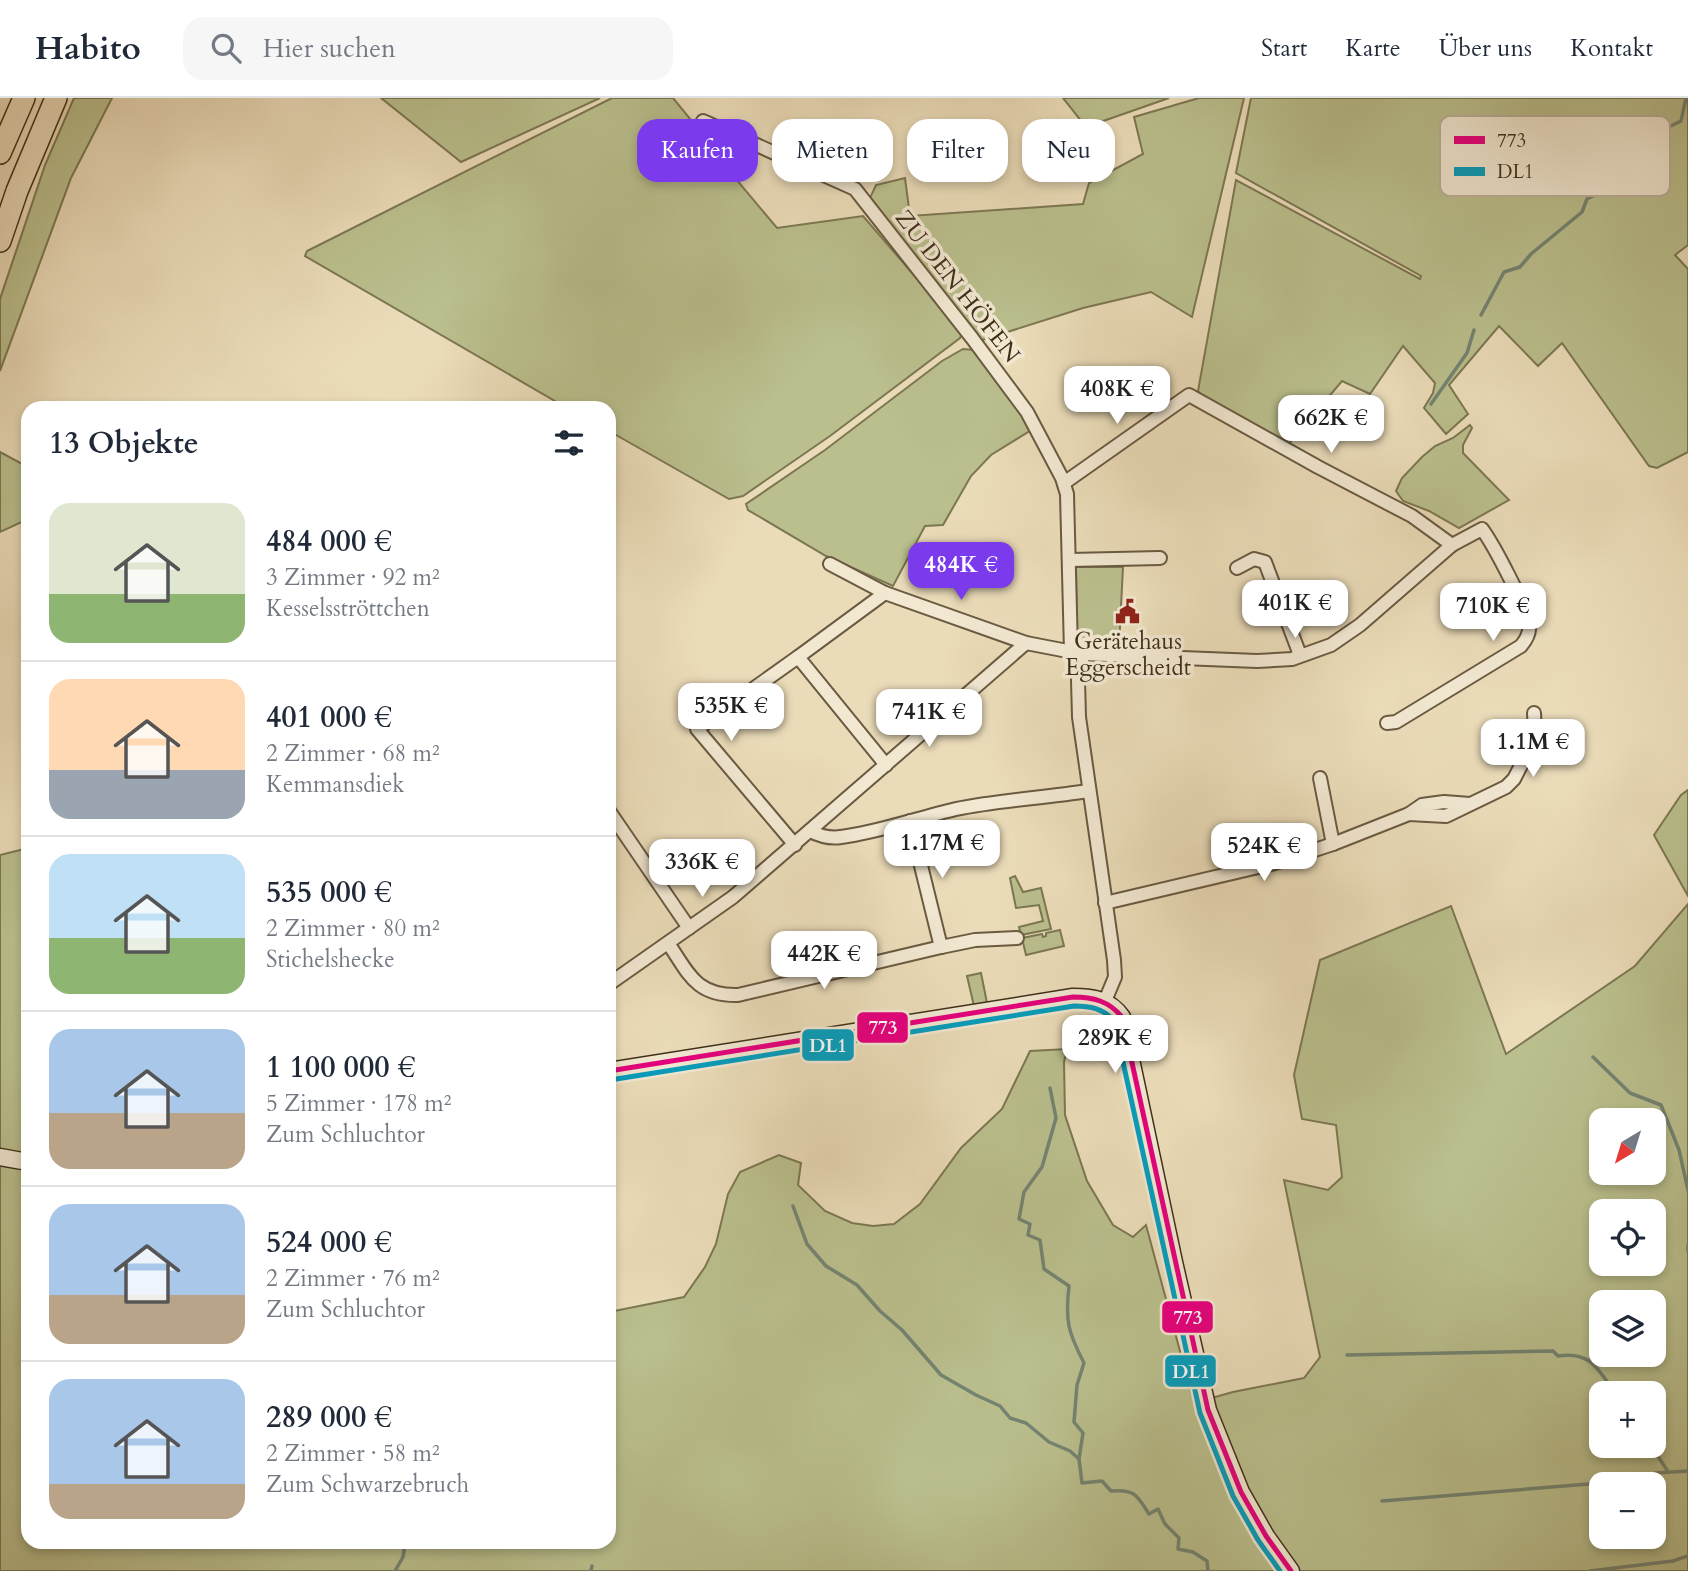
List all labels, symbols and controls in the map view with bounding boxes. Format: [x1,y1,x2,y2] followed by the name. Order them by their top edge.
[183,17,673,80] search box
[35,26,141,71] text: Habito
[207,29,245,67] icon: search
[263,31,396,66] text: Hier suchen
[1261,32,1307,65] text: Start
[1345,32,1401,65] text: Karte
[1439,32,1532,65] text: Über uns
[1570,32,1653,65] text: Kontakt
[1440,116,1670,196] legend
[637,119,758,182] chip: Kaufen
[772,119,893,182] chip: Mieten
[907,119,1008,182] chip: Filter
[1022,119,1115,182] chip: Neu
[1497,128,1526,154] text: 773
[1497,159,1534,185] text: DL1
[888,203,1027,369] street label: ZU DEN HÖFEN
[1060,366,1174,426] pin: 408K €
[1080,373,1154,404] text: 408K €
[1274,396,1388,455] pin: 662K €
[1294,402,1368,433] text: 662K €
[49,423,199,464] text: 13 Objekte
[550,424,588,462] icon: filters
[266,521,392,562] text: 484 000 €
[105,531,189,615] icon: home
[904,542,1018,602] pin: 484K €
[924,549,998,580] text: 484K €
[266,562,440,593] text: 3 Zimmer · 92 m²
[1238,580,1352,640] pin: 401K €
[1436,584,1550,643] pin: 710K €
[1258,587,1332,618] text: 401K €
[1456,590,1530,621] text: 710K €
[266,593,430,624] text: Kesselsströttchen
[1114,597,1142,625] public building icon: Gerätehaus Eggerscheidt
[1065,626,1191,683] place label: Gerätehaus Eggerscheidt
[674,684,788,743] pin: 535K €
[694,690,768,721] text: 535K €
[872,690,986,749] pin: 741K €
[892,696,966,727] text: 741K €
[266,697,392,738] text: 401 000 €
[105,707,189,791] icon: home
[1476,720,1590,779] pin: 1.1M €
[1497,726,1569,757] text: 1.1M €
[266,738,440,769] text: 2 Zimmer · 68 m²
[266,769,405,800] text: Kemmansdiek
[877,820,1007,880] pin: 1.17M €
[1207,824,1321,883] pin: 524K €
[900,827,984,858] text: 1.17M €
[1227,830,1301,861] text: 524K €
[645,840,759,899] pin: 336K €
[665,846,739,877] text: 336K €
[266,872,392,913] text: 535 000 €
[105,882,189,966] icon: home
[266,913,440,944] text: 2 Zimmer · 80 m²
[767,932,881,991] pin: 442K €
[787,938,861,969] text: 442K €
[266,944,395,975] text: Stichelshecke
[856,1011,909,1044] line badge: 773
[868,1015,898,1041] text: 773
[1058,1016,1172,1075] pin: 289K €
[1078,1022,1152,1053] text: 289K €
[801,1028,855,1062] line badge: DL1
[809,1033,847,1059] text: DL1
[266,1047,416,1088] text: 1 100 000 €
[105,1057,189,1141] icon: home
[266,1088,451,1119] text: 5 Zimmer · 178 m²
[1589,1108,1666,1185] north arrow
[1589,1108,1666,1549] map controls
[266,1119,425,1150] text: Zum Schluchtor
[1589,1199,1666,1276] button: locate
[266,1222,392,1263] text: 524 000 €
[105,1232,189,1316] icon: home
[266,1263,440,1294] text: 2 Zimmer · 76 m²
[1589,1290,1666,1367] button: layers
[266,1294,425,1325] text: Zum Schluchtor
[1161,1300,1214,1334] line badge: 773
[1173,1305,1203,1331] text: 773
[1164,1354,1217,1388] line badge: DL1
[1172,1359,1210,1385] text: DL1
[1589,1381,1666,1458] button: +
[266,1397,392,1438] text: 289 000 €
[105,1407,189,1491] icon: home
[266,1438,440,1469] text: 2 Zimmer · 58 m²
[266,1469,469,1500] text: Zum Schwarzebruch
[1589,1472,1666,1549] button: −

